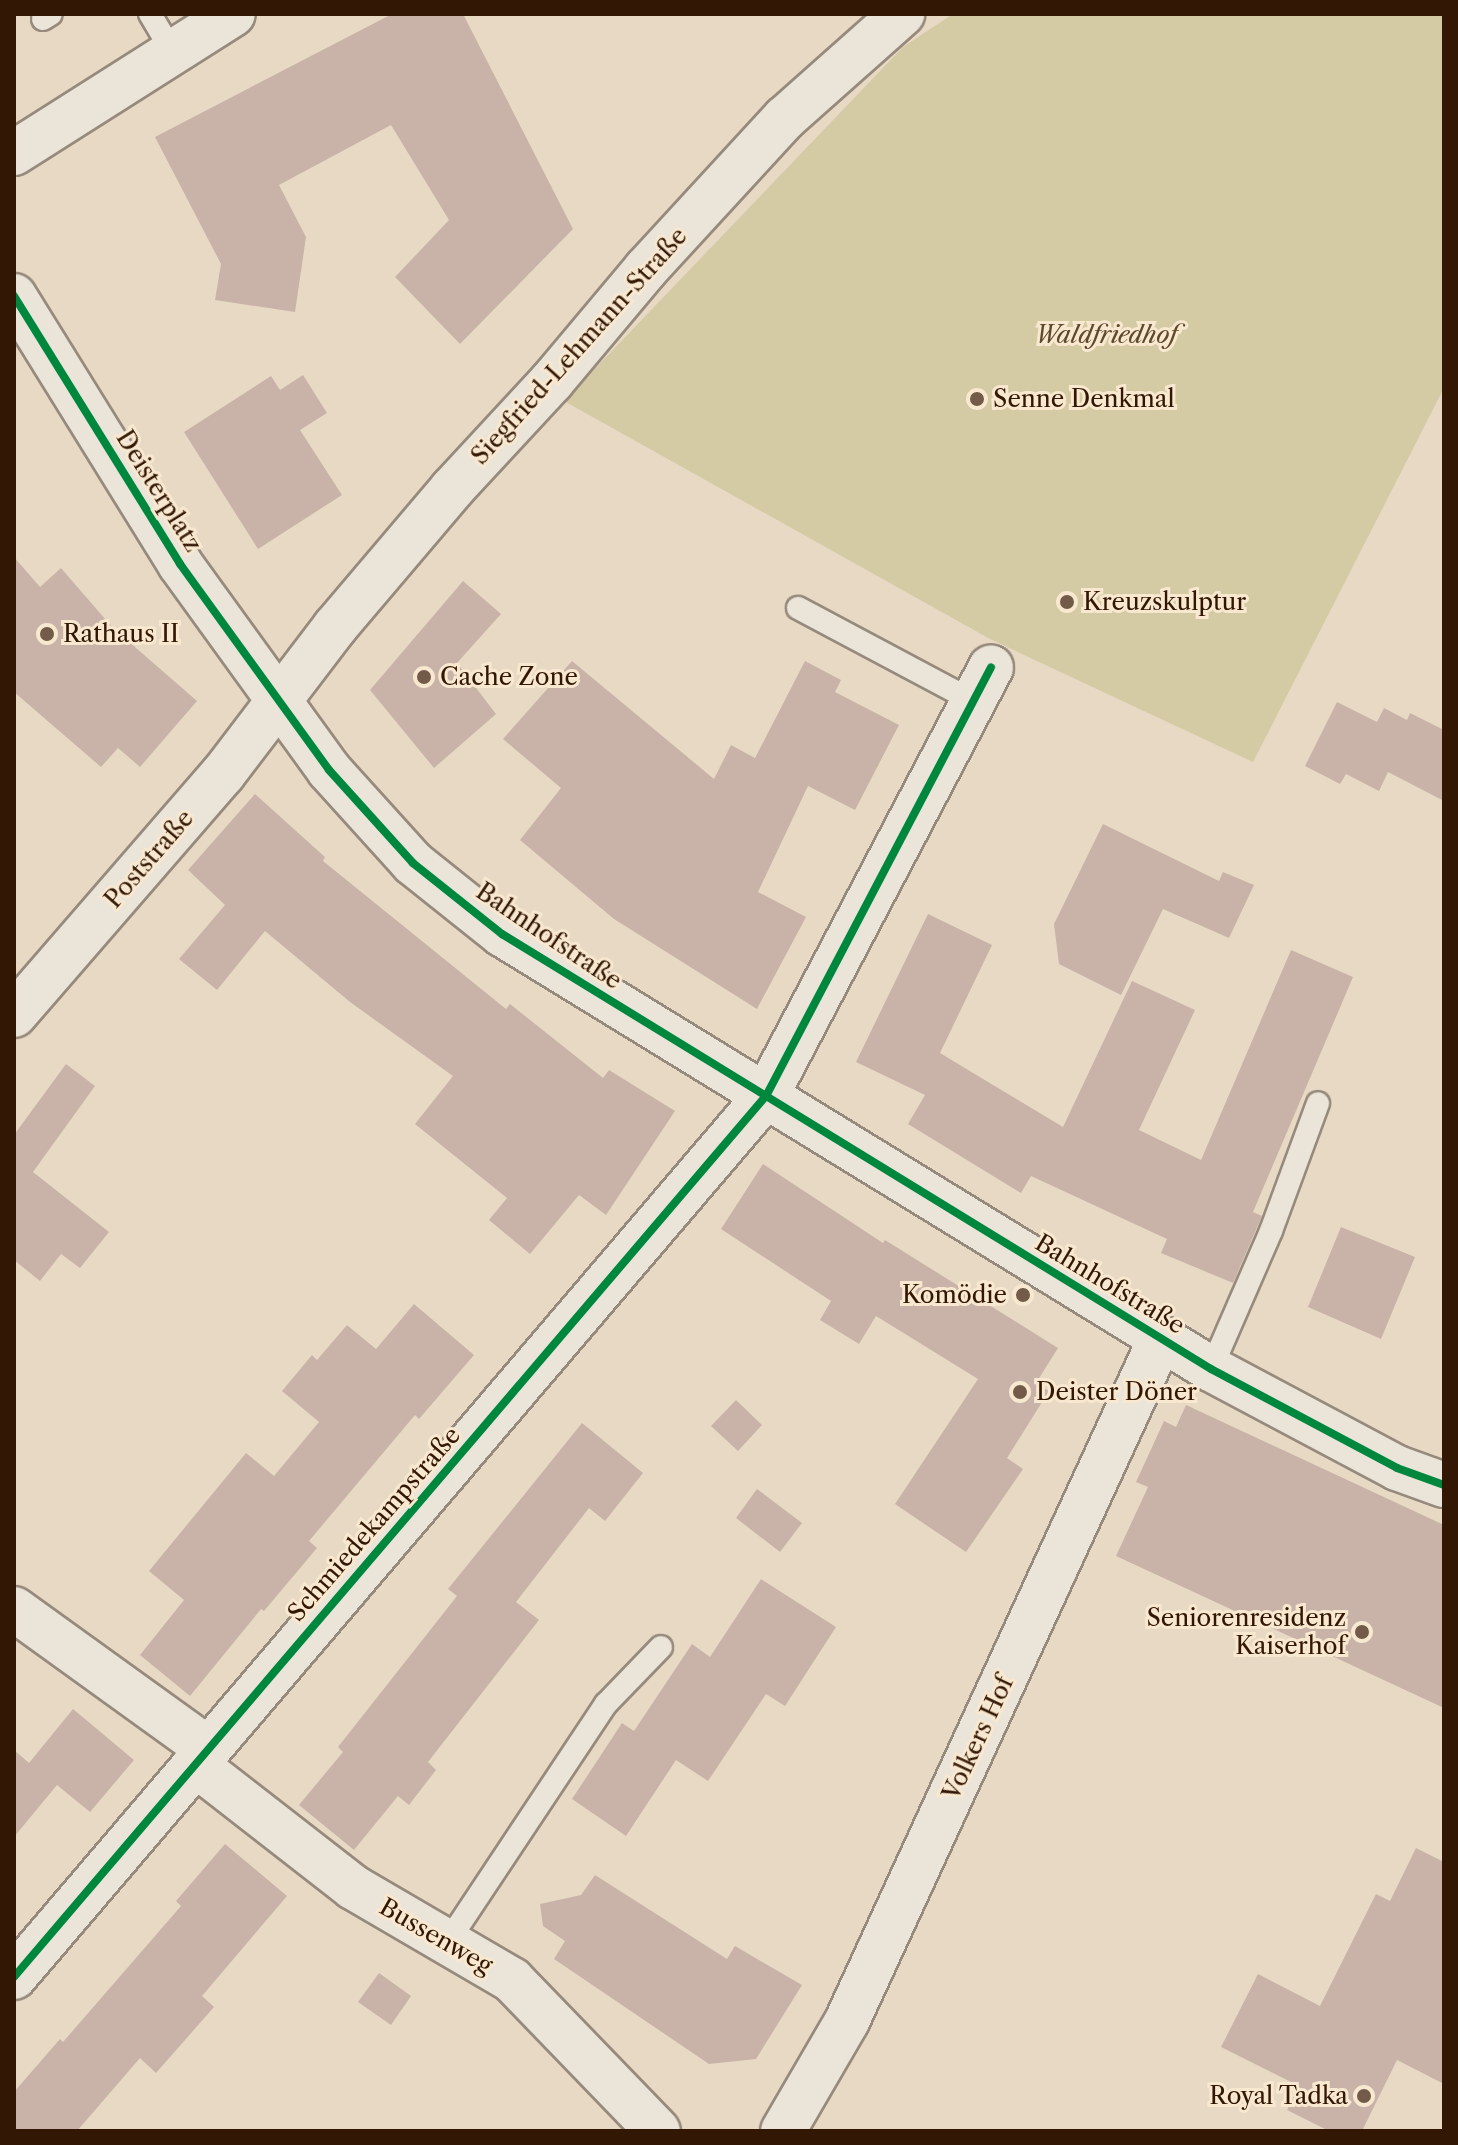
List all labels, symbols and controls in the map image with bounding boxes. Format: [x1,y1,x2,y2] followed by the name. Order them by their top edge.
[465,222,693,470] street label: Siegfried-Lehmann-Straße
[1035,321,1177,349] park label: Waldfriedhof
[993,385,1175,413] place label: Senne Denkmal
[968,390,986,408] marker: Senne Denkmal
[110,425,208,557] street label: Deisterplatz
[1083,588,1246,616] place label: Kreuzskulptur
[1058,593,1076,611] marker: Kreuzskulptur
[63,620,179,648] place label: Rathaus II
[38,625,56,643] marker: Rathaus II
[440,663,578,691] place label: Cache Zone
[415,668,433,686] marker: Cache Zone
[99,804,199,914] street label: Poststraße
[471,877,627,995] street label: Bahnhofstraße
[1030,1228,1190,1340] street label: Bahnhofstraße
[902,1281,1007,1309] place label: Komödie
[1014,1286,1032,1304] marker: Komödie
[1036,1378,1198,1406] place label: Deister Döner
[1011,1383,1029,1401] marker: Deister Döner
[282,1421,466,1627] street label: Schmiedekampstraße
[1146,1604,1346,1660] place label: Seniorenresidenz Kaiserhof
[1353,1623,1371,1641] marker: Seniorenresidenz Kaiserhof
[937,1671,1019,1805] street label: Volkers Hof
[374,1892,498,1980] street label: Bussenweg
[1209,2082,1348,2110] place label: Royal Tadka
[1355,2087,1373,2105] marker: Royal Tadka

